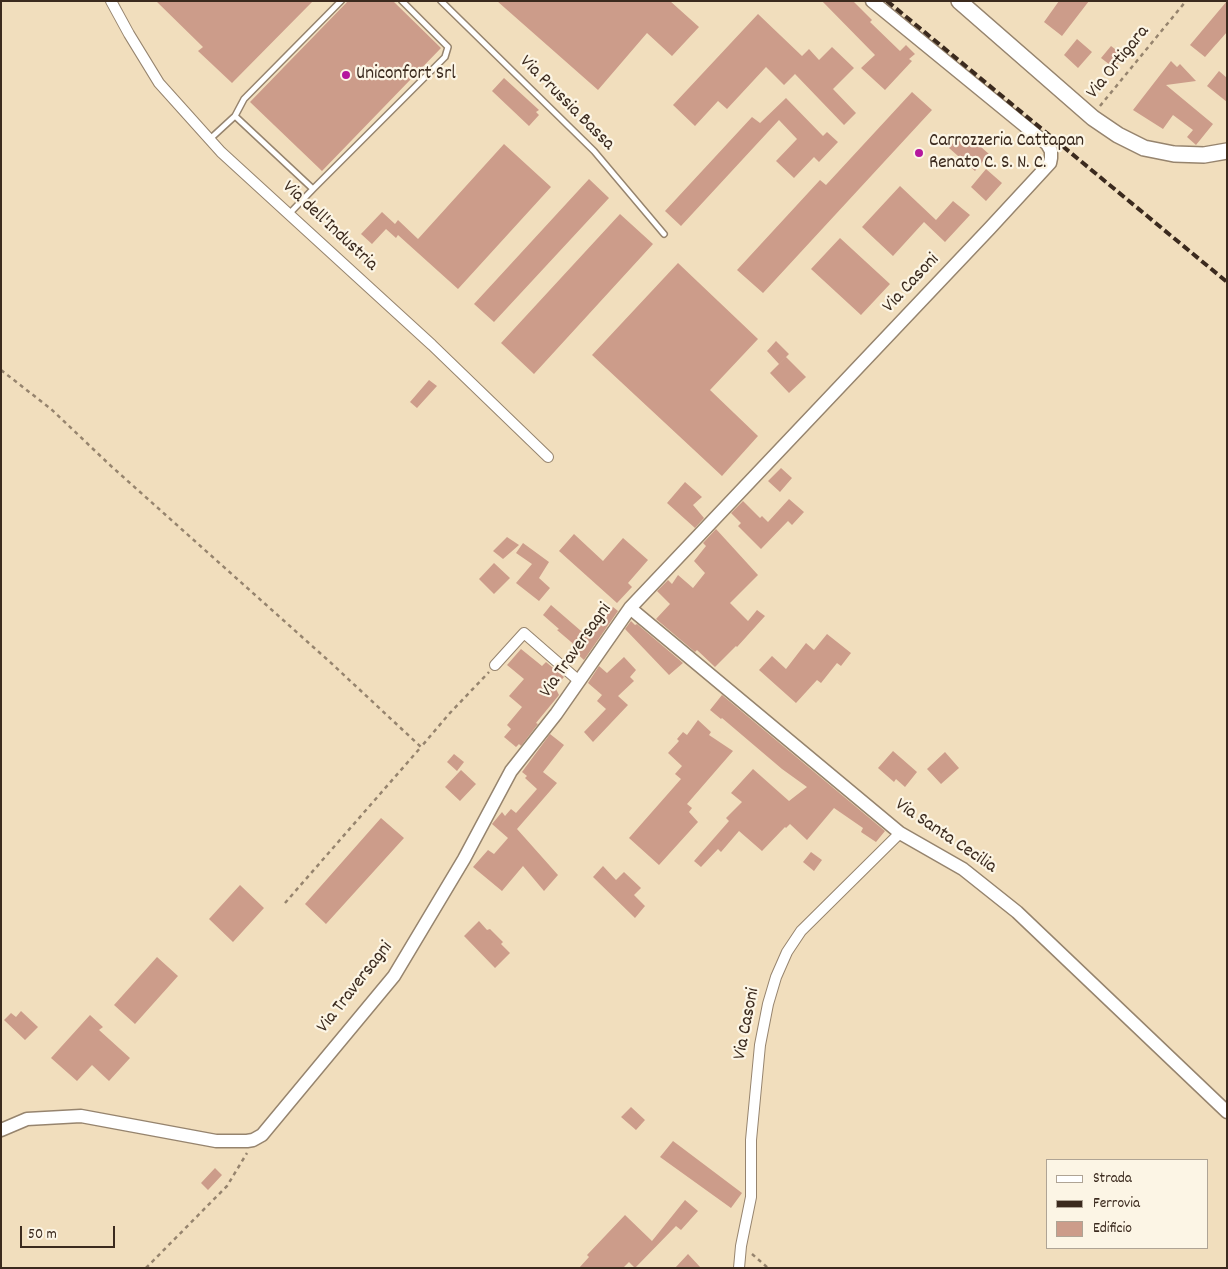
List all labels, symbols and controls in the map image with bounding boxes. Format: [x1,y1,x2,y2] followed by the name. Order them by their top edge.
[1083,22,1155,104] street label: Via Ortigara
[514,52,618,156] street label: Via Prussia Bassa
[356,64,456,86] place label: Uniconfort Srl
[340,69,352,81] marker: Uniconfort Srl
[929,131,1084,175] place label: Carrozzeria Cattapan Renato C. S. N. C.
[913,147,925,159] marker: Carrozzeria Cattapan Renato C. S. N. C.
[277,177,381,277] street label: Via dell'Industria
[879,250,945,318] street label: Via Casoni
[536,599,618,703] street label: Via Traversagni
[890,795,1000,879] street label: Via Santa Cecilia
[313,938,399,1038] street label: Via Traversagni
[730,986,766,1062] street label: Via Casoni
[1046,1159,1208,1249] legend
[1093,1168,1132,1190] text: Strada
[1093,1193,1140,1215] text: Ferrovia
[22,1216,118,1248] scale bar
[1093,1218,1132,1240] text: Edificio
[28,1224,57,1246] text: 50 m

